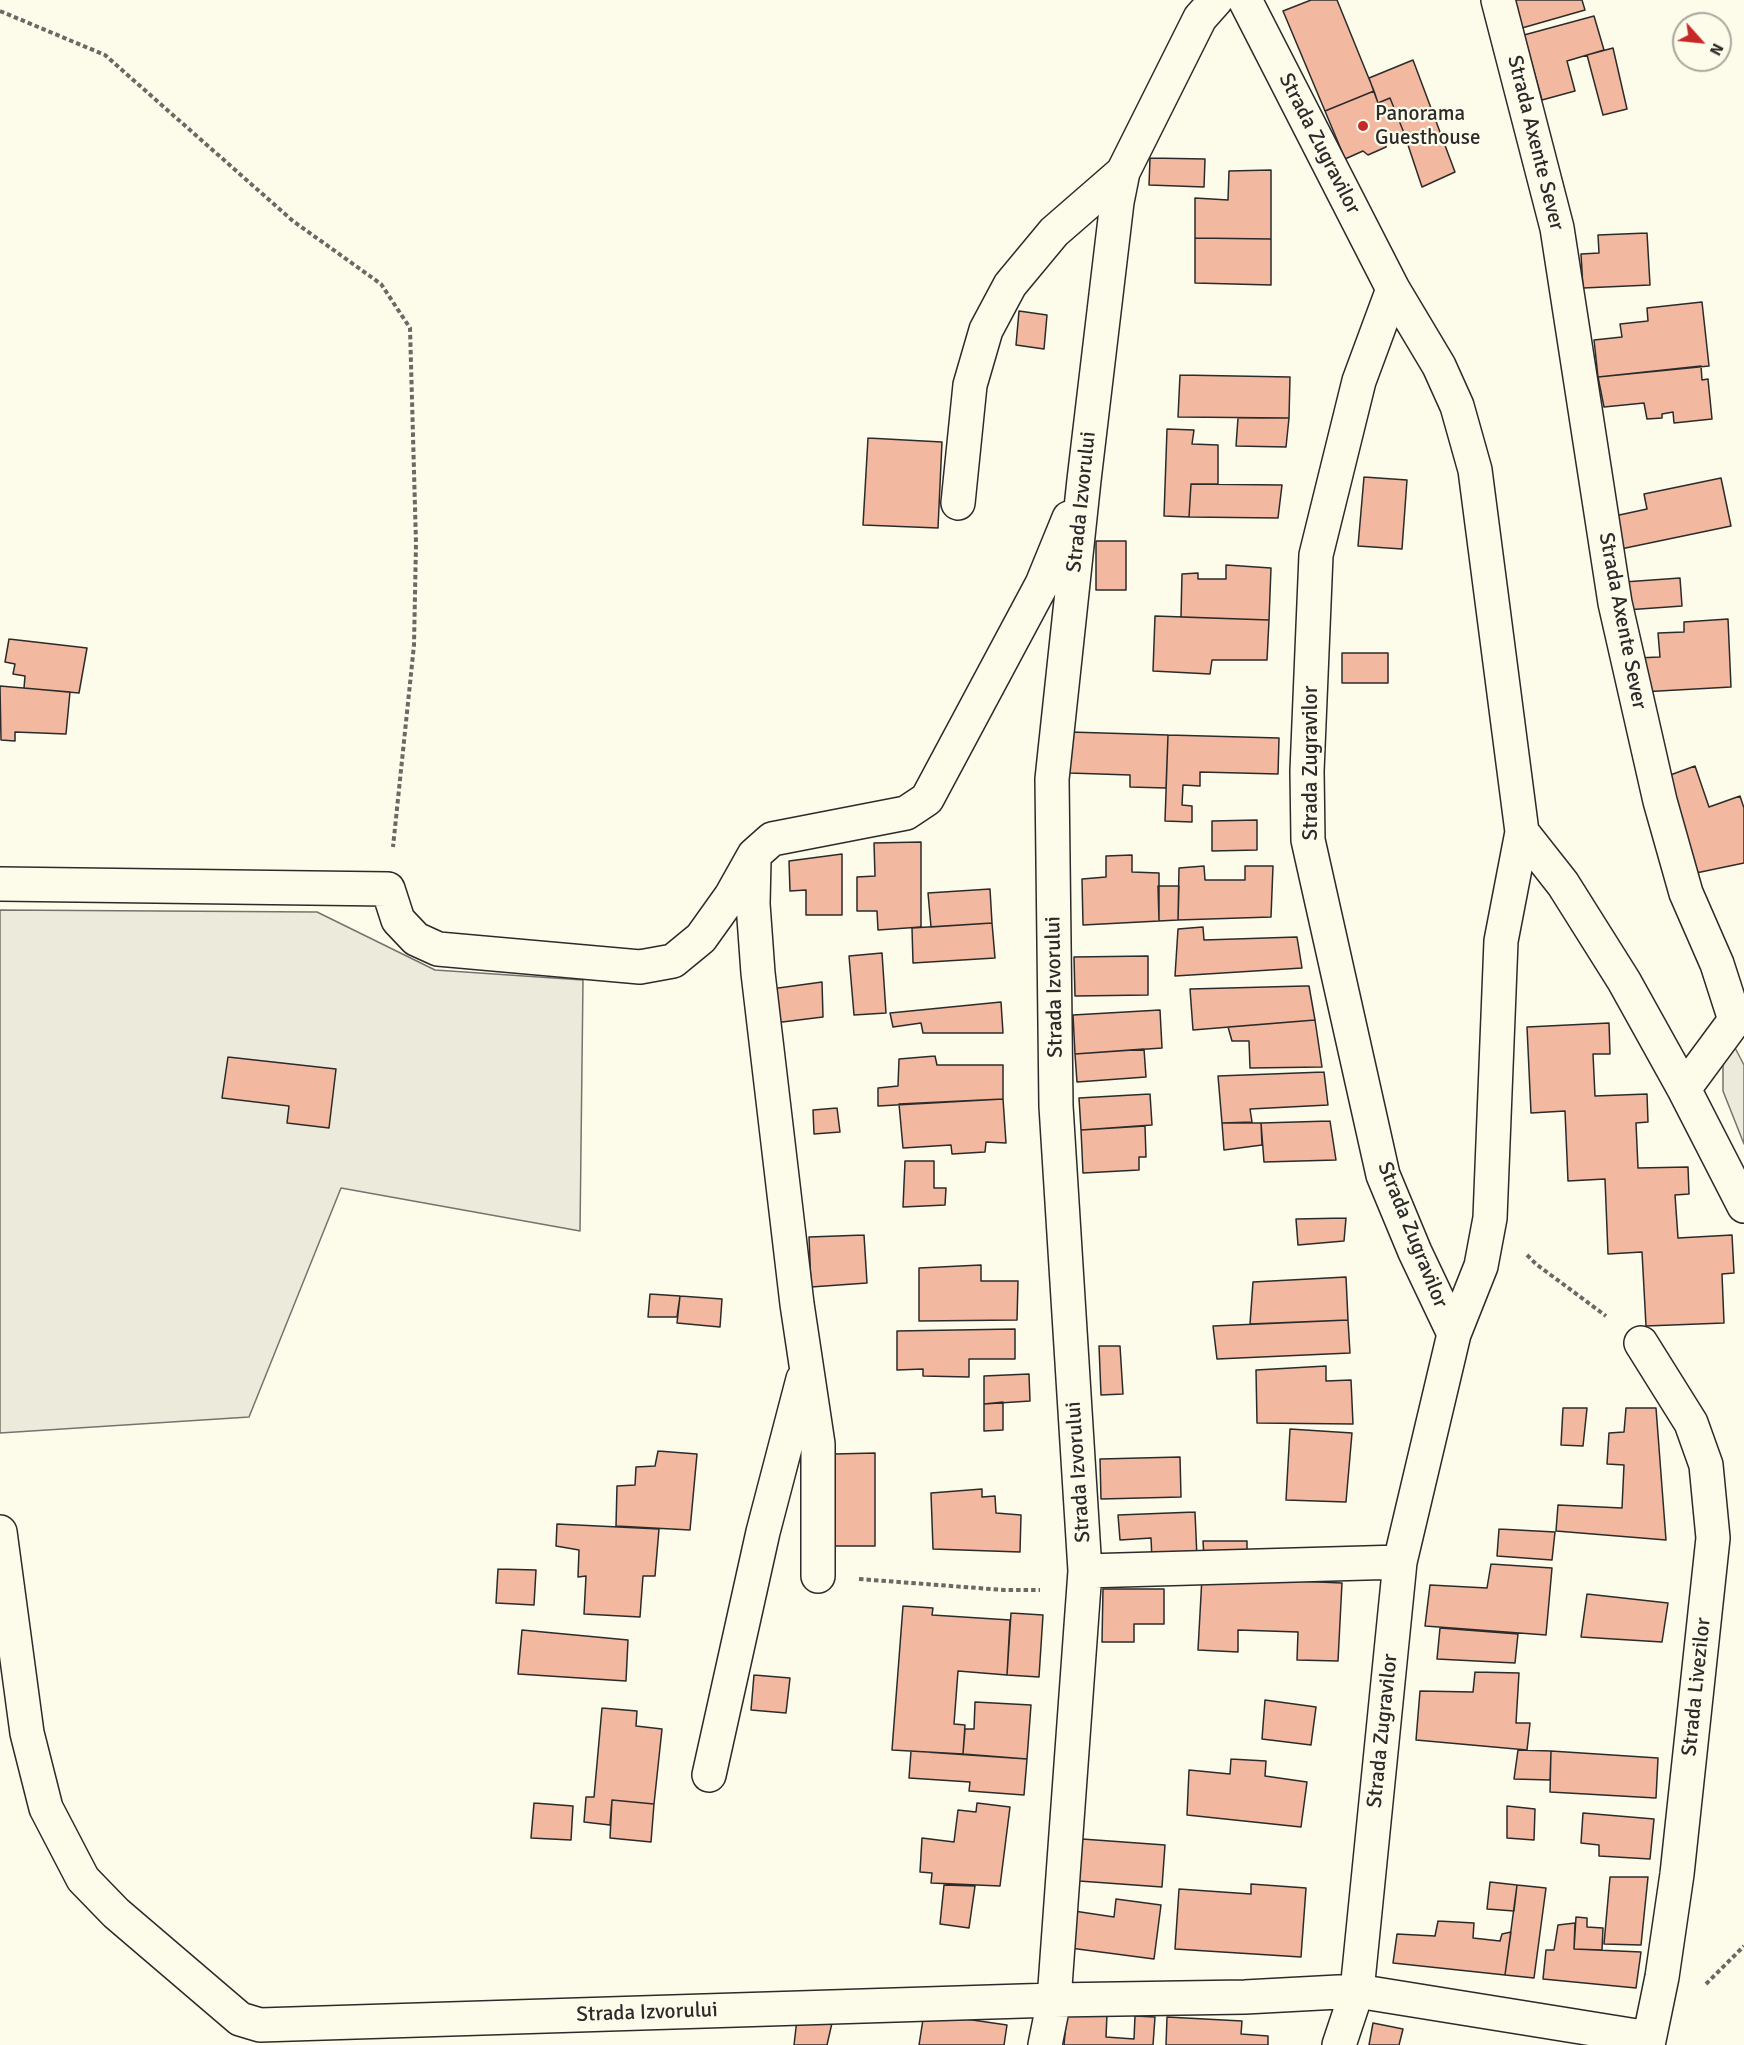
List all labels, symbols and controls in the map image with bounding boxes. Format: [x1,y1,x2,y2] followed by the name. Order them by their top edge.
[1672,12,1732,72] north arrow
[1705,40,1728,59] text: N
[1501,53,1569,233] street label: Strada Axente Sever
[1273,69,1365,219] street label: Strada Zugravilor
[1375,101,1481,151] place label: Panorama Guesthouse
[1356,119,1370,133] marker: Panorama Guesthouse
[1062,430,1102,574] street label: Strada Izvorului
[1593,531,1651,711] street label: Strada Axente Sever
[1298,686,1324,840] street label: Strada Zugravilor
[1041,916,1069,1058] street label: Strada Izvorului
[1371,1158,1453,1312] street label: Strada Zugravilor
[1061,1401,1097,1543] street label: Strada Izvorului
[1677,1617,1717,1757] street label: Strada Livezilor
[1362,1653,1404,1809] street label: Strada Zugravilor
[576,1998,718,2028] street label: Strada Izvorului

